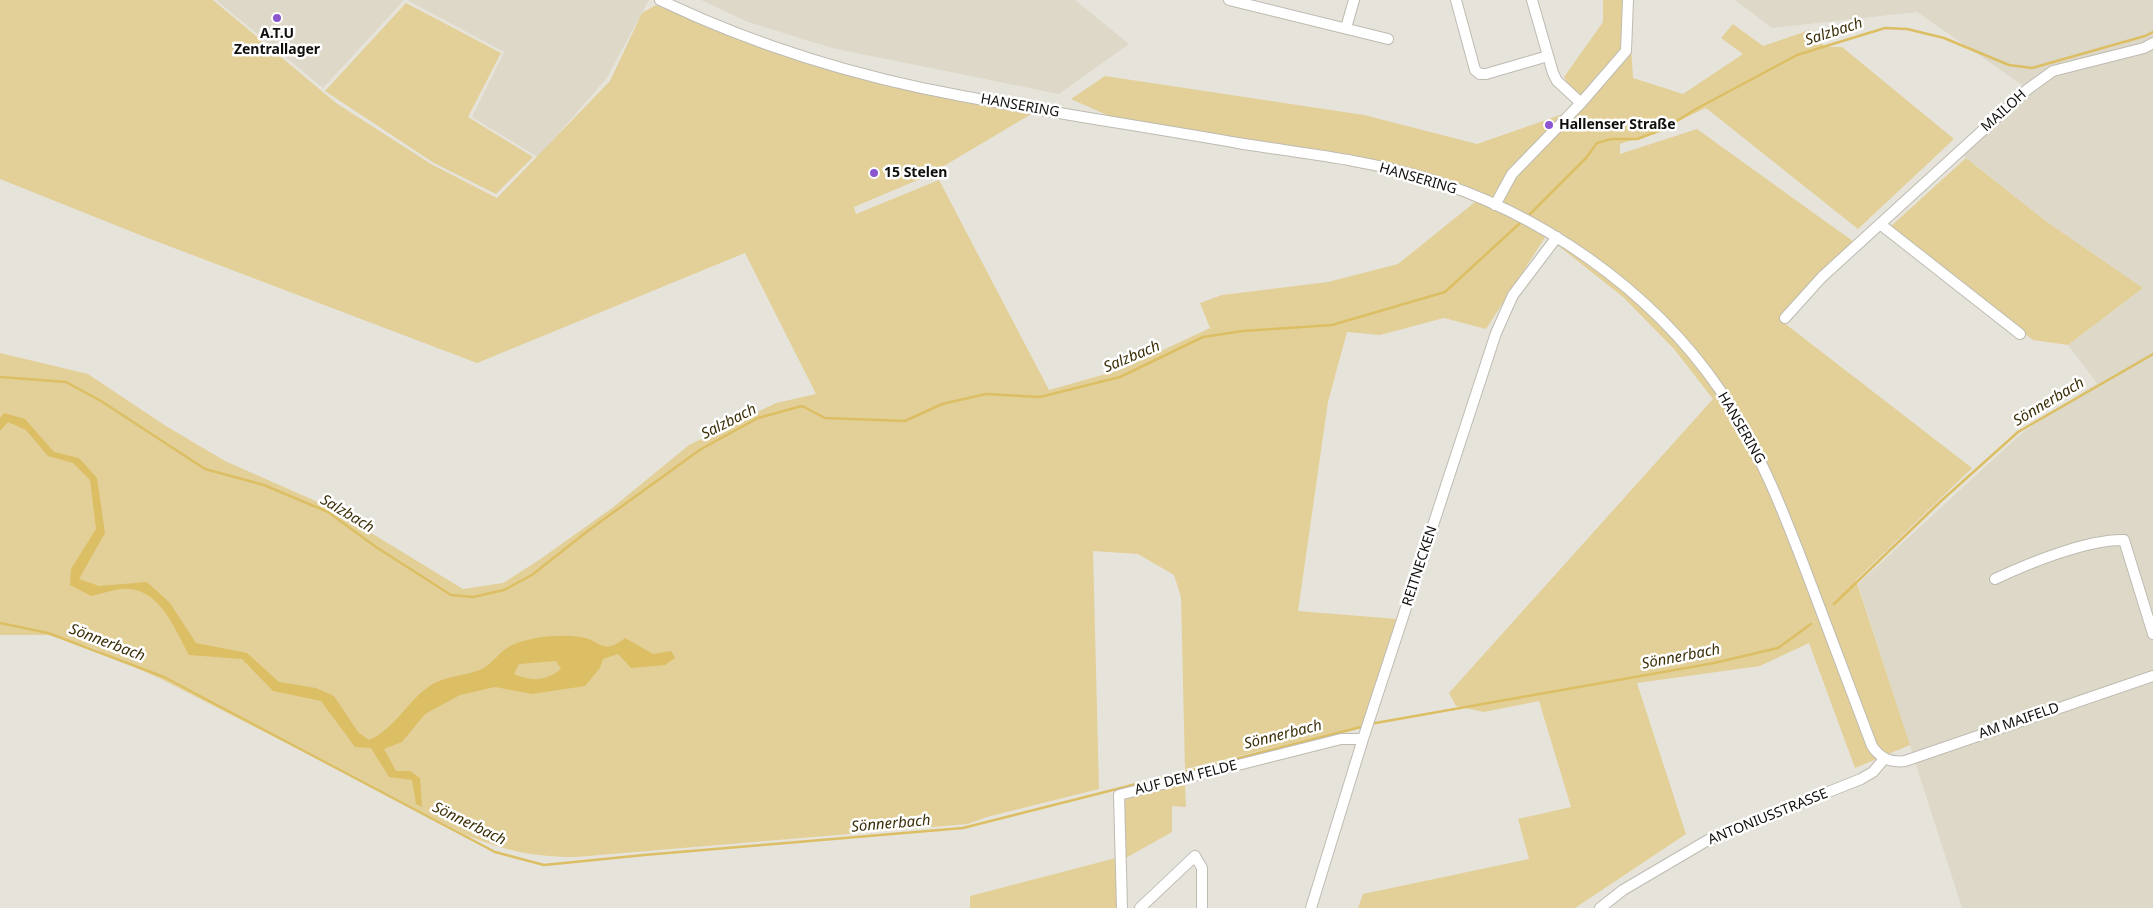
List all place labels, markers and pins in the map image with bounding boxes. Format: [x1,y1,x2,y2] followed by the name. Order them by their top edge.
[271,12,283,24] marker: A.T.U Zentrallager
[234,26,320,58] place label: A.T.U Zentrallager
[1559,117,1676,133] place label: Hallenser Straße
[1543,119,1555,131] marker: Hallenser Straße
[884,165,947,181] place label: 15 Stelen
[868,167,880,179] marker: 15 Stelen

